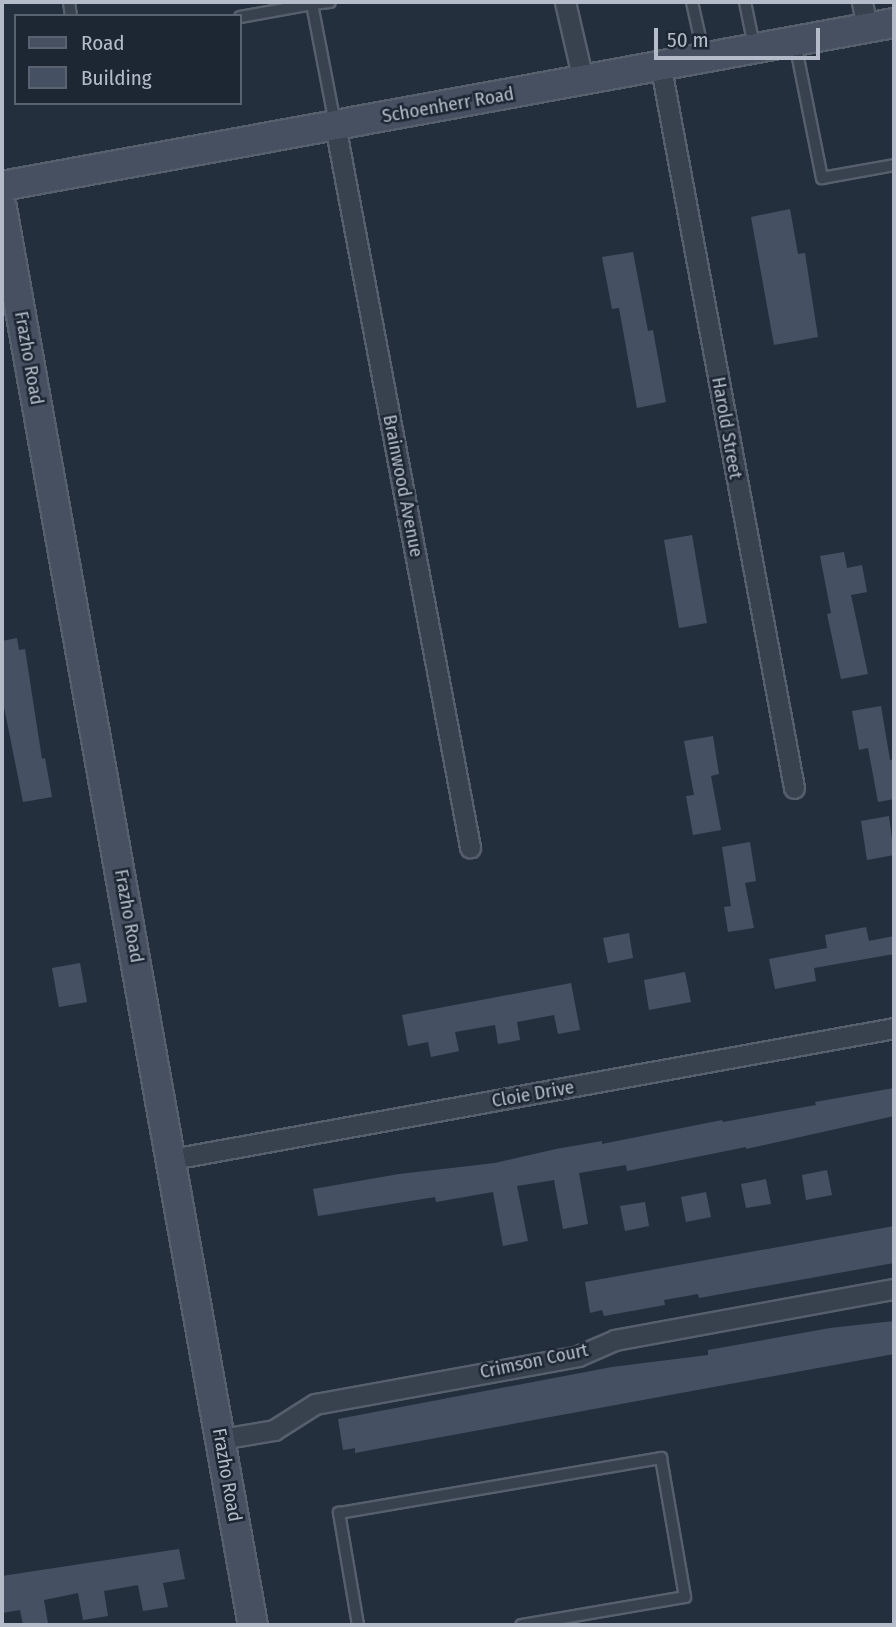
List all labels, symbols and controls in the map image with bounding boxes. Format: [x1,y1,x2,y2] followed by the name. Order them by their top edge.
[14,14,242,105] legend
[658,14,824,58] scale bar
[667,27,709,53] text: 50 m
[81,30,125,56] text: Road
[81,65,152,91] text: Building
[380,82,516,128] street label: Schoenherr Road
[10,310,48,406] street label: Frazho Road
[707,375,747,481] street label: Harold Street
[378,413,428,559] street label: Brainwood Avenue
[110,868,148,964] street label: Frazho Road
[490,1076,576,1112] street label: Cloie Drive
[478,1338,590,1384] street label: Crimson Court
[208,1427,246,1523] street label: Frazho Road

